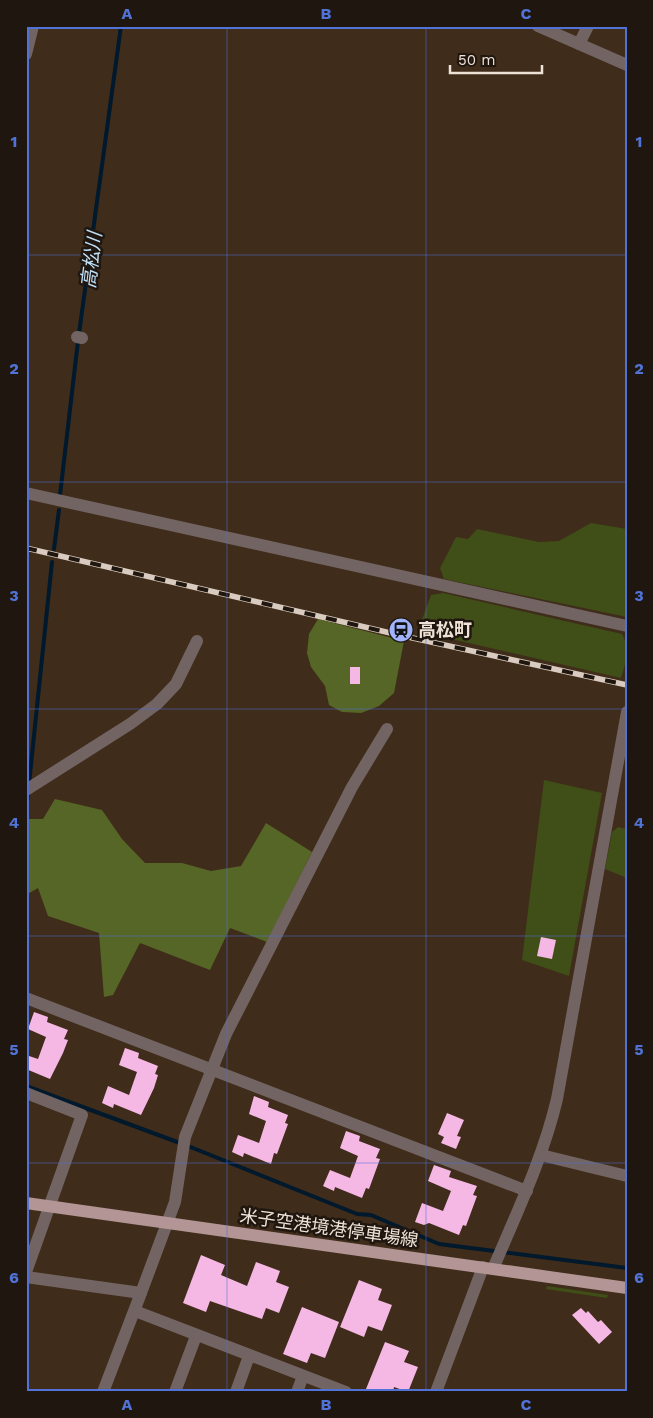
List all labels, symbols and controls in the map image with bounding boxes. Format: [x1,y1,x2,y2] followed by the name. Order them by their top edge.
[122,4,133,23] text: A
[321,4,332,23] text: B
[521,4,532,23] text: C
[450,42,543,74] scale bar
[458,51,495,69] text: 50 m
[11,132,17,151] text: 1
[636,132,642,151] text: 1
[77,228,107,290] water label: 高松川
[9,359,19,378] text: 2
[634,359,644,378] text: 2
[9,586,19,605] text: 3
[634,586,644,605] text: 3
[388,617,414,643] station icon: 高松町
[418,619,472,640] place label: 高松町
[9,813,19,832] text: 4
[634,813,644,832] text: 4
[9,1040,19,1059] text: 5
[634,1040,644,1059] text: 5
[238,1205,420,1250] street label: 米子空港境港停車場線
[9,1268,19,1287] text: 6
[634,1268,644,1287] text: 6
[122,1395,133,1414] text: A
[321,1395,332,1414] text: B
[521,1395,532,1414] text: C

